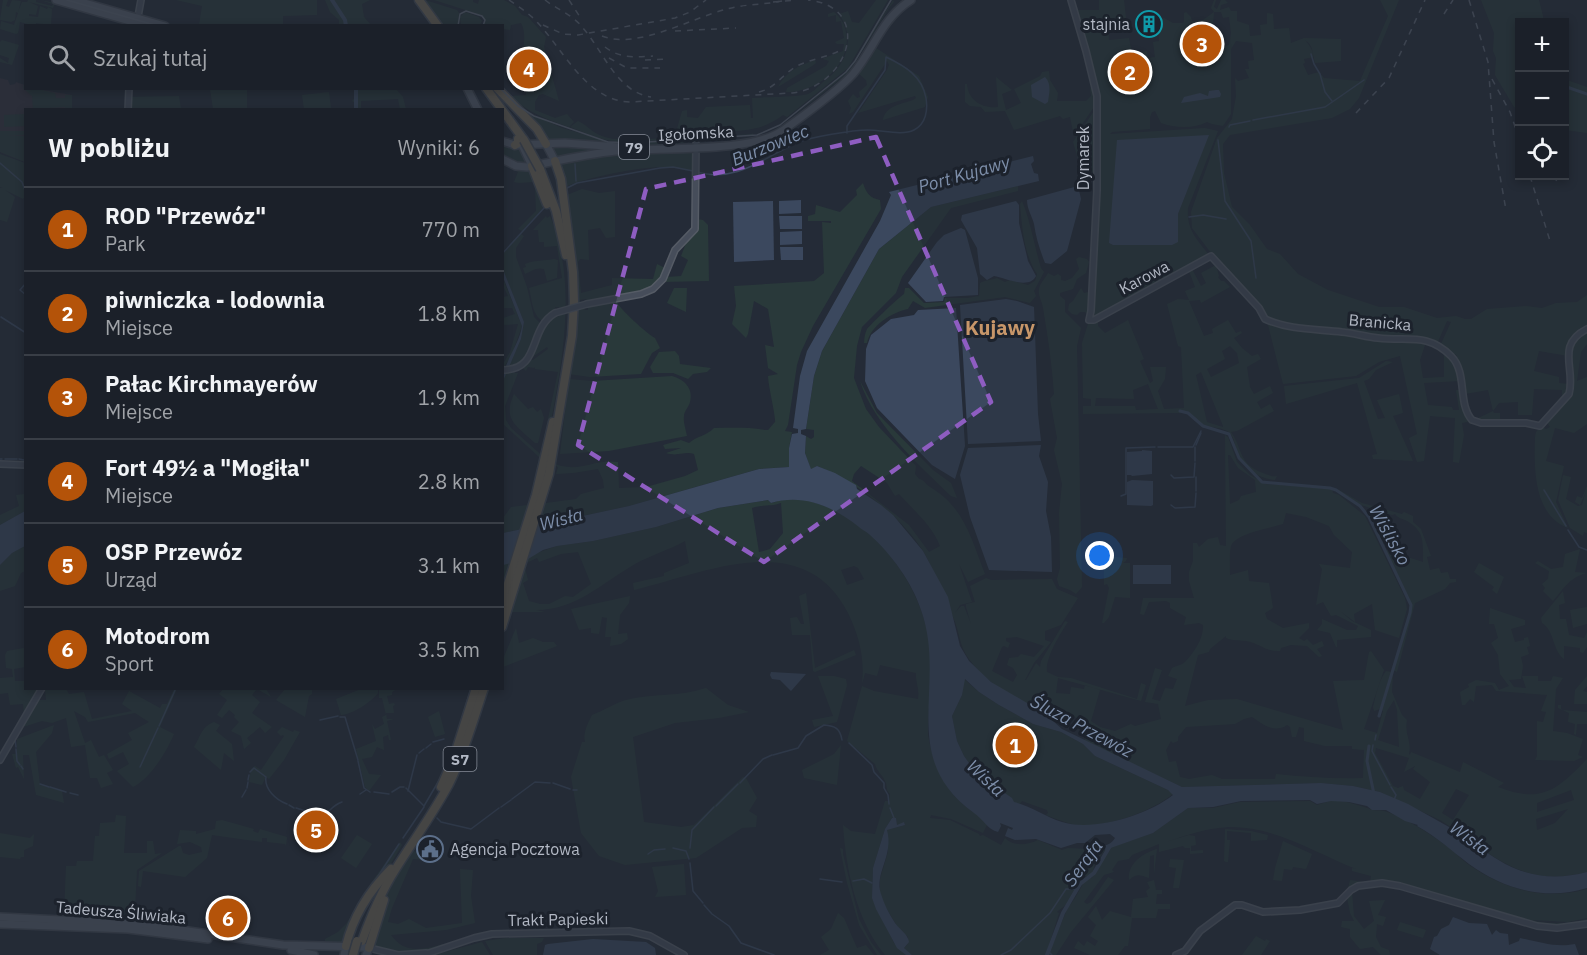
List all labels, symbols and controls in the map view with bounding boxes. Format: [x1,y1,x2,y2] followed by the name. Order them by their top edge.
[1134,9,1164,39] building icon: stajnia
[1083,14,1130,34] place label: stajnia
[1515,18,1569,180] map controls
[1515,18,1569,72] button: +
[1182,22,1222,66] pin: 3
[24,24,504,90] search box
[45,41,78,74] icon: search
[93,43,208,72] text: Szukaj tutaj
[510,46,548,92] pin: 4
[1110,50,1150,94] pin: 2
[1515,72,1569,126] button: −
[728,119,812,171] water label: Burzowiec
[658,121,735,145] street label: Igołomska
[1073,125,1093,190] street label: Dymarek
[1515,126,1569,180] button: locate
[48,130,170,164] text: W pobliżu
[398,134,480,161] text: Wyniki: 6
[619,135,649,159] road number: 79
[915,150,1014,198] water label: Port Kujawy
[105,201,266,230] text: ROD "Przewóz"
[62,216,74,243] text: 1
[422,216,480,243] text: 770 m
[105,230,145,257] text: Park
[1116,255,1173,298] street label: Karowa
[105,285,325,314] text: piwniczka - lodownia
[62,300,74,327] text: 2
[418,300,480,327] text: 1.8 km
[1348,309,1413,335] street label: Branicka
[105,314,173,341] text: Miejsce
[965,314,1035,341] district label: Kujawy
[105,369,318,398] text: Pałac Kirchmayerów
[62,384,74,411] text: 3
[418,384,480,411] text: 1.9 km
[105,398,173,425] text: Miejsce
[105,453,310,482] text: Fort 49½ a "Mogiła"
[62,468,74,495] text: 4
[418,468,480,495] text: 2.8 km
[105,482,173,509] text: Miejsce
[1364,501,1416,569] water label: Wiślisko
[537,503,585,535] water label: Wisła
[105,537,242,566] text: OSP Przewóz
[1085,541,1114,570] your location
[62,552,74,579] text: 5
[418,552,480,579] text: 3.1 km
[105,566,157,593] text: Urząd
[105,621,210,650] text: Motodrom
[62,636,74,663] text: 6
[418,636,480,663] text: 3.5 km
[105,650,154,677] text: Sport
[1027,689,1138,763] water label: Śluza Przewóz
[996,722,1034,768] pin: 1
[444,747,476,771] road number: S7
[962,755,1010,801] water label: Wisła
[296,808,336,852] pin: 5
[1445,816,1495,860] water label: Wisła
[415,834,445,864] public building icon: Agencja Pocztowa
[1058,835,1108,891] water label: Serafa
[450,839,580,859] place label: Agencja Pocztowa
[55,895,187,928] street label: Tadeusza Śliwiaka
[208,896,248,940] pin: 6
[507,908,609,930] street label: Trakt Papieski

